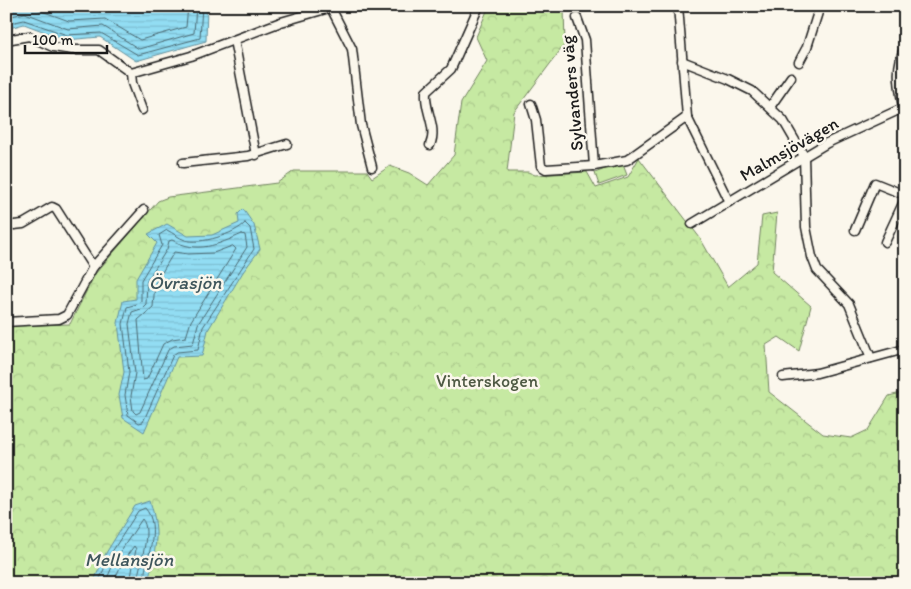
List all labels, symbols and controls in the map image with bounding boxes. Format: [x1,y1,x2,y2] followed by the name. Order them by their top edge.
[25,22,108,54] scale bar
[32,31,74,49] text: 100 m
[556,34,588,152] street label: Sylvanders väg
[736,112,842,186] street label: Malmsjövägen
[149,271,222,294] water label: Övrasjön
[436,370,538,392] park label: Vinterskogen
[85,548,173,571] water label: Mellansjön

